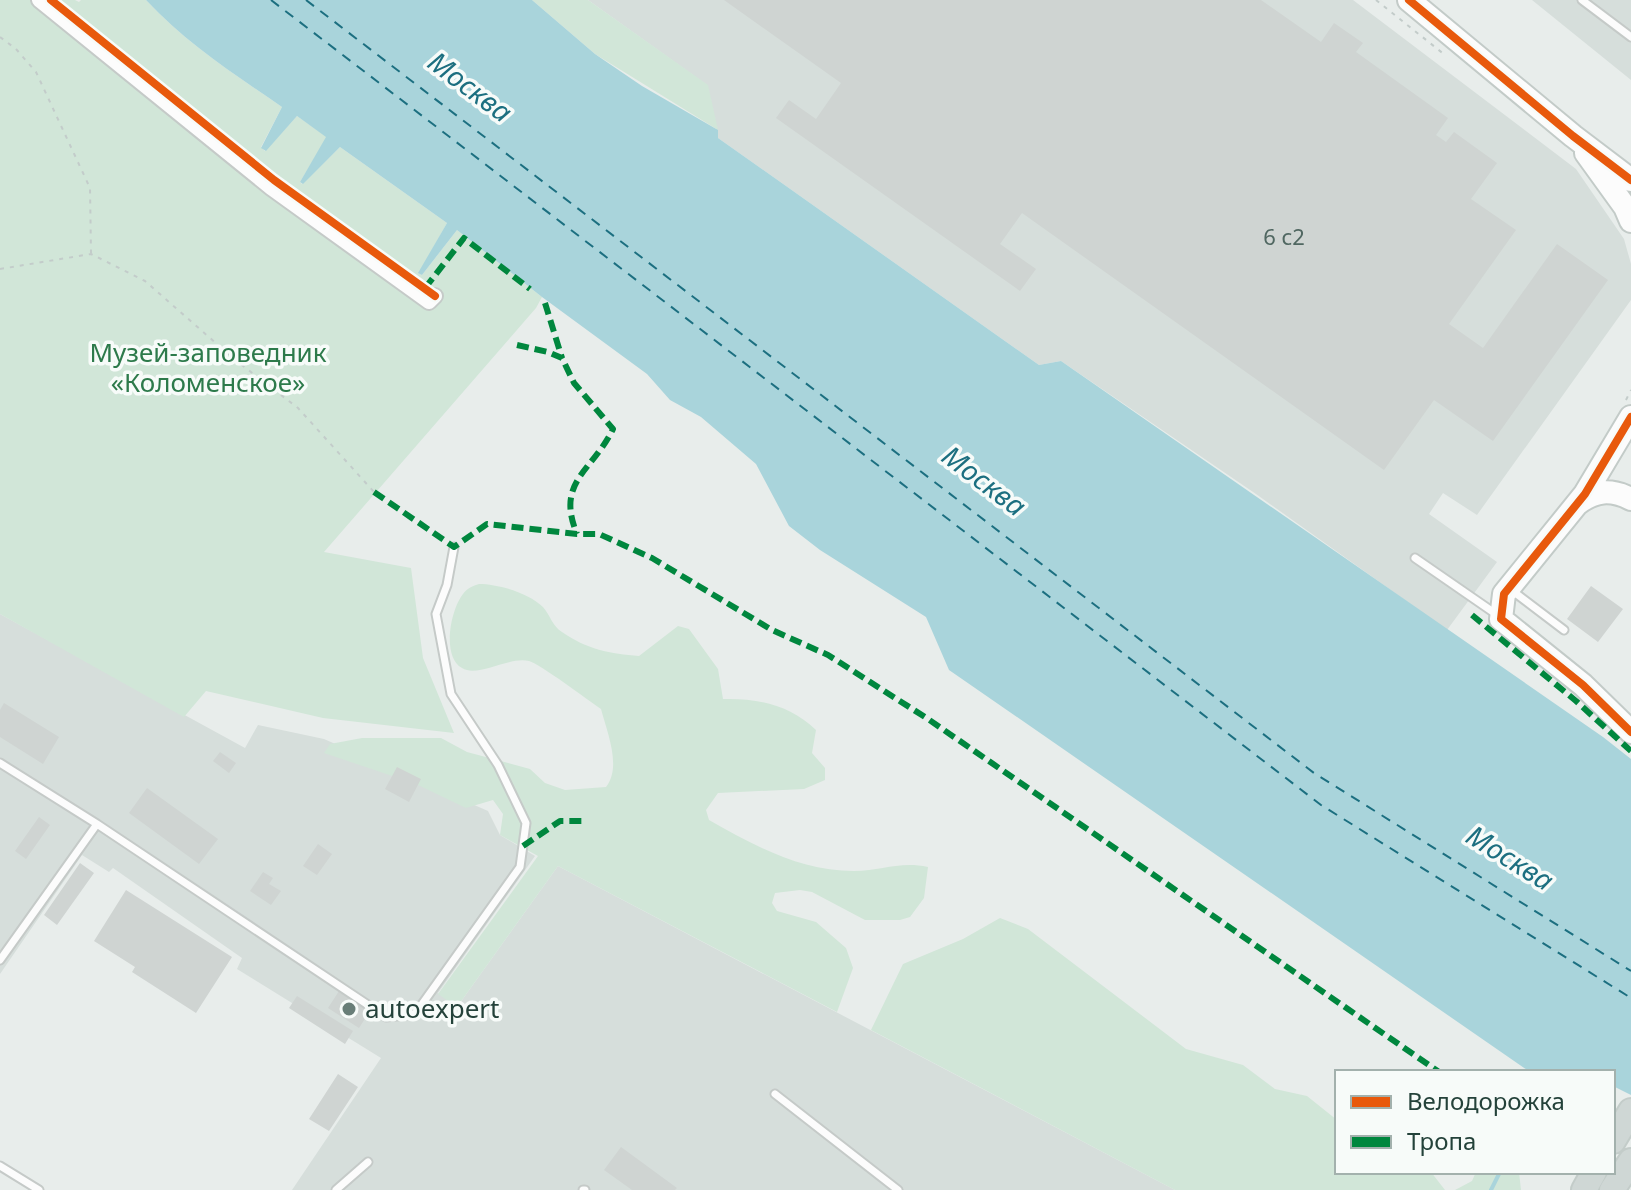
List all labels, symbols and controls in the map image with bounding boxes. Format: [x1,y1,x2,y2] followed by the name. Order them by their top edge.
[421,42,520,130] water label: Москва
[1263,221,1305,251] house number: 6 с2
[89,334,327,400] park label: Музей-заповедник «Коломенское»
[935,436,1034,524] water label: Москва
[1460,816,1561,899] water label: Москва
[365,990,499,1026] place label: autoexpert
[340,1000,358,1018] marker: autoexpert
[1335,1070,1615,1174] legend
[1407,1084,1565,1117] text: Велодорожка
[1407,1124,1476,1157] text: Тропа

